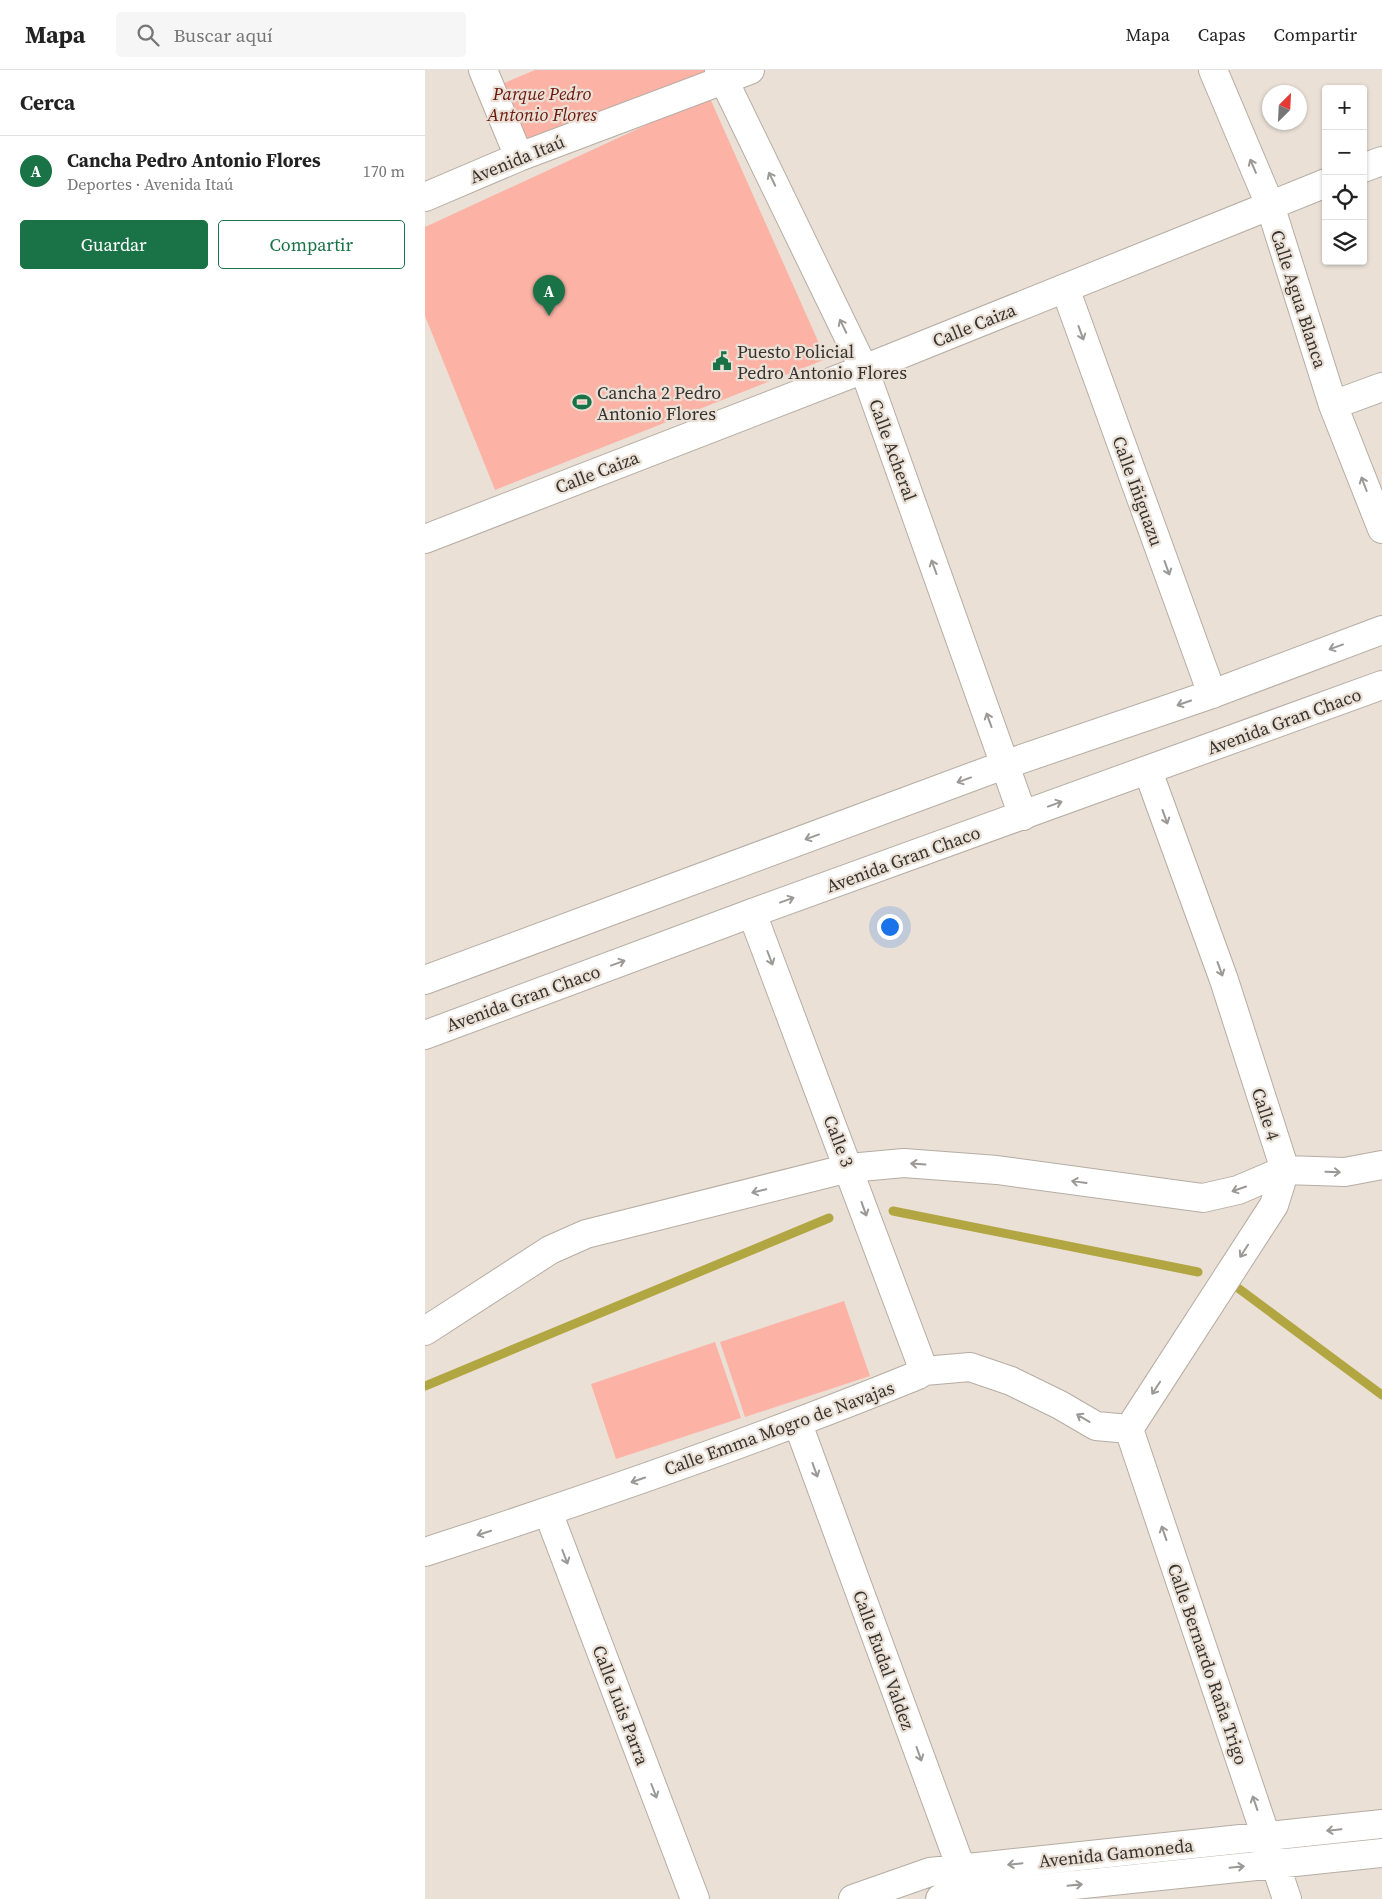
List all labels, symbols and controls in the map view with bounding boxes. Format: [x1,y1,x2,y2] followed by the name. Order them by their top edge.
[116,12,466,57] search box
[25,18,86,51] text: Mapa
[134,21,162,49] icon: search
[174,22,273,48] text: Buscar aquí
[1125,22,1170,47] text: Mapa
[1198,22,1245,47] text: Capas
[1273,22,1357,47] text: Compartir
[486,81,597,127] park label: Parque Pedro Antonio Flores
[1262,85,1307,130] north arrow
[1322,85,1367,265] map controls
[1322,85,1367,130] button: +
[20,88,75,117] text: Cerca
[466,129,568,189] street label: Avenida Itaú
[1322,130,1367,175] button: −
[67,147,321,173] text: Cancha Pedro Antonio Flores
[1247,159,1257,174] one-way arrow
[31,160,41,182] text: A
[363,160,405,182] text: 170 m
[767,172,777,187] one-way arrow
[67,173,233,195] text: Deportes · Avenida Itaú
[1322,175,1367,220] button: locate
[20,220,208,269] button: Guardar
[218,220,405,269] button: Compartir
[1322,220,1367,265] button: layers
[1265,227,1333,372] street label: Calle Agua Blanca
[533,275,565,316] pin: A
[929,297,1020,353] street label: Calle Caiza
[838,318,848,333] one-way arrow
[1077,325,1086,341] one-way arrow
[737,339,907,385] place label: Puesto Policial Pedro Antonio Flores
[711,350,733,372] public building icon: Puesto Policial Pedro Antonio Flores
[597,380,721,426] place label: Cancha 2 Pedro Antonio Flores
[571,391,593,413] sports icon: Cancha 2 Pedro Antonio Flores
[863,396,923,504] street label: Calle Acheral
[1107,433,1169,549] street label: Calle Iñiguazu
[551,444,643,499] street label: Calle Caiza
[1359,477,1368,492] one-way arrow
[929,560,938,576] one-way arrow
[1163,560,1172,576] one-way arrow
[1329,643,1345,652] one-way arrow
[1203,681,1365,761] street label: Avenida Gran Chaco
[1176,699,1192,708] one-way arrow
[984,713,993,729] one-way arrow
[957,776,973,785] one-way arrow
[1047,799,1063,808] one-way arrow
[1161,808,1170,824] one-way arrow
[822,819,984,899] street label: Avenida Gran Chaco
[805,833,820,842] one-way arrow
[779,895,794,904] one-way arrow
[877,914,903,940] your location
[766,951,775,966] one-way arrow
[442,958,604,1038] street label: Avenida Gran Chaco
[610,958,625,967] one-way arrow
[1216,961,1225,977] one-way arrow
[1246,1085,1286,1143] street label: Calle 4
[818,1111,860,1171] street label: Calle 3
[910,1159,926,1169] one-way arrow
[1325,1167,1341,1177] one-way arrow
[1072,1177,1088,1187] one-way arrow
[1232,1185,1248,1194] one-way arrow
[751,1187,767,1196] one-way arrow
[860,1200,869,1216] one-way arrow
[1239,1244,1249,1258] one-way arrow
[660,1375,898,1481] street label: Calle Emma Mogro de Navajas
[1151,1381,1161,1395] one-way arrow
[1076,1413,1090,1424] one-way arrow
[811,1462,820,1477] one-way arrow
[631,1476,646,1485] one-way arrow
[1159,1525,1168,1541] one-way arrow
[476,1528,492,1538] one-way arrow
[561,1549,570,1565] one-way arrow
[1162,1560,1254,1768] street label: Calle Bernardo Raña Trigo
[847,1587,921,1733] street label: Calle Eudal Valdez
[587,1641,656,1769] street label: Calle Luis Parra
[915,1746,924,1761] one-way arrow
[650,1783,659,1798] one-way arrow
[1250,1796,1259,1811] one-way arrow
[1326,1825,1342,1835] one-way arrow
[1038,1832,1195,1874] street label: Avenida Gamoneda
[1008,1859,1024,1869] one-way arrow
[1229,1862,1245,1872] one-way arrow
[1067,1880,1083,1889] one-way arrow

